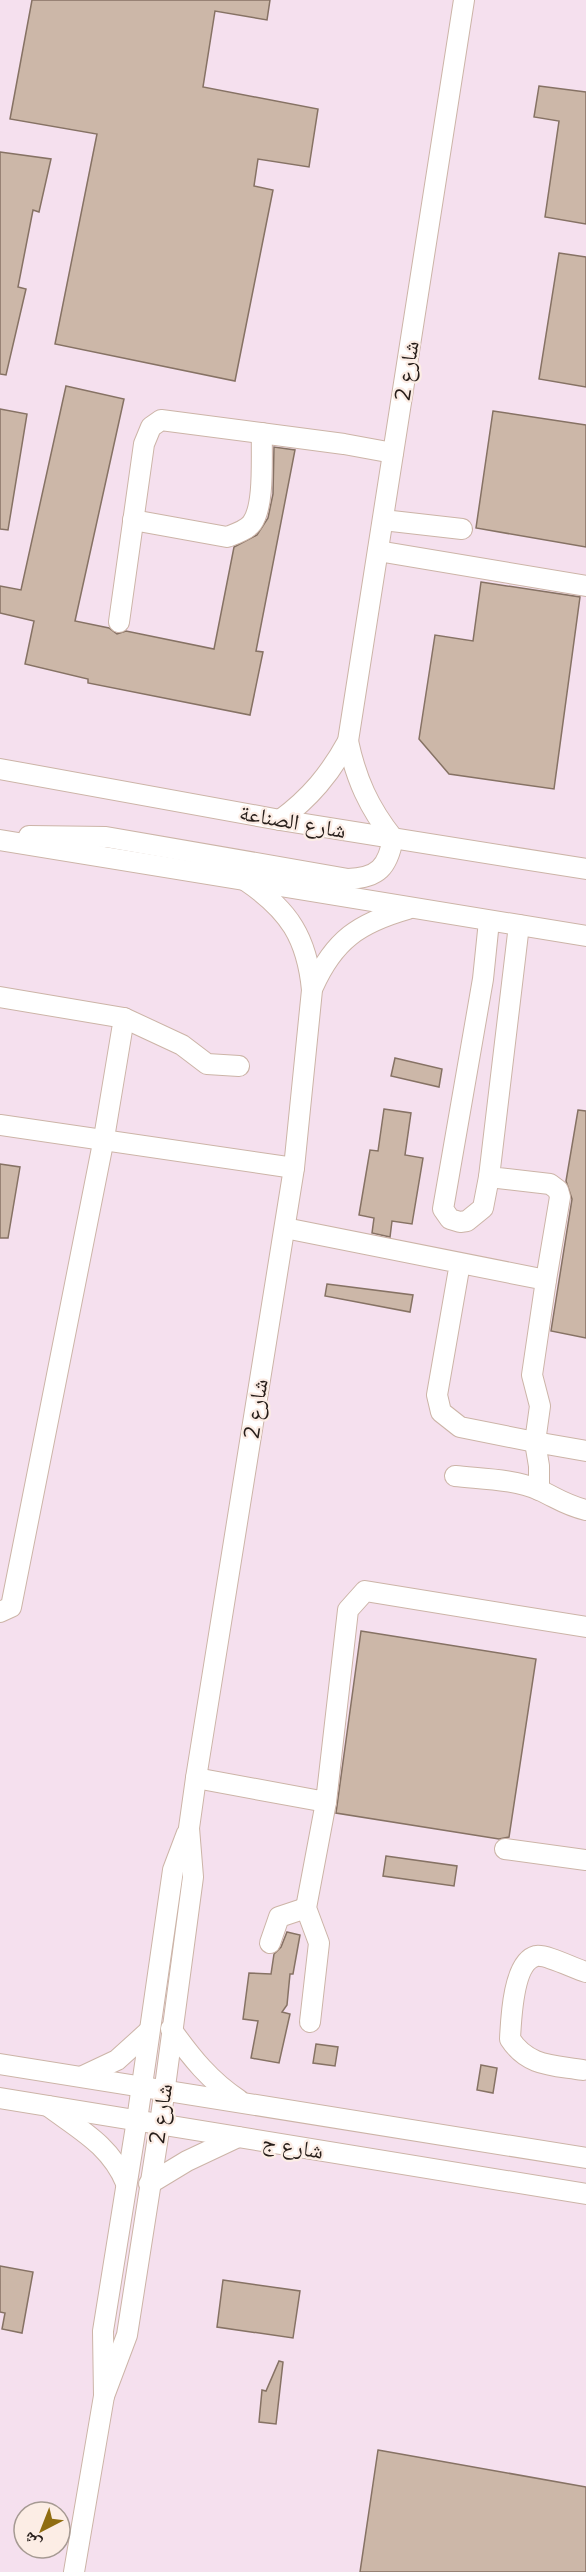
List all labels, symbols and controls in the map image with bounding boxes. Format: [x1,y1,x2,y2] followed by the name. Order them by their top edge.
[387,339,425,403] street label: شارع 2
[238,798,348,844] street label: شارع الصناعة
[236,1377,274,1441] street label: شارع 2
[142,2082,178,2146] street label: شارع 2
[260,2127,326,2165] street label: شارع ج
[12,2500,72,2560] north arrow
[19,2528,45,2554] text: ش

